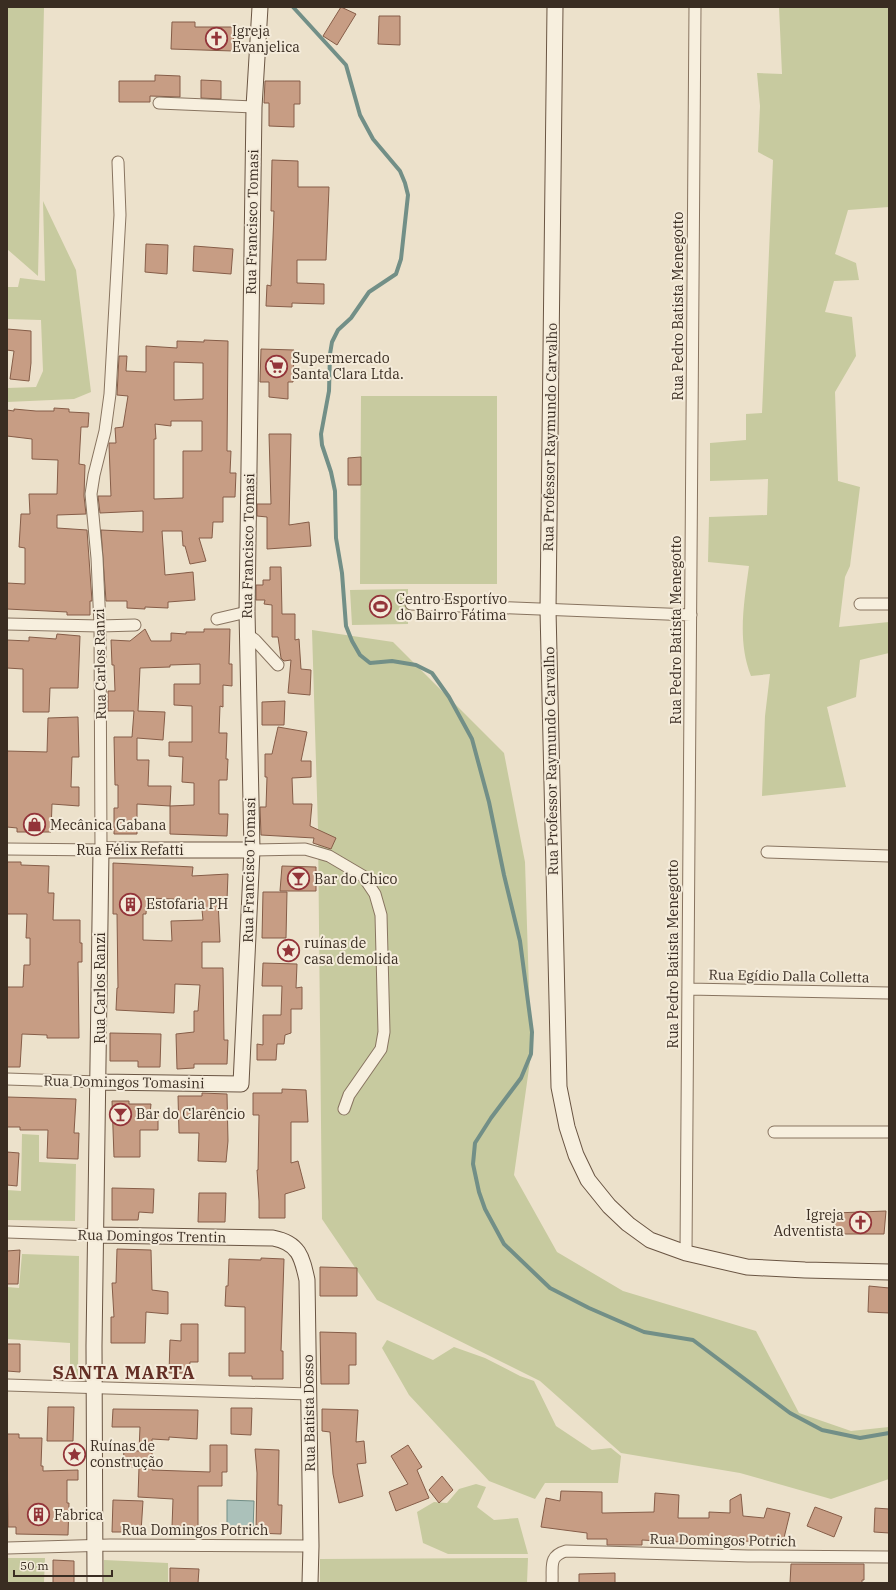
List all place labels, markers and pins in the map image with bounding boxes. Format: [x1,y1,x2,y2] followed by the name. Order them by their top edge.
[232,22,300,56] place label: Igreja Evanjelica
[204,26,230,52] church icon: Igreja Evanjelica
[292,349,404,383] place label: Supermercado Santa Clara Ltda.
[264,353,290,379] supermarket icon: Supermercado Santa Clara Ltda.
[396,590,507,624] place label: Centro Esportívo do Bairro Fátima
[367,594,393,620] sports icon: Centro Esportívo do Bairro Fátima
[21,812,47,838] shop icon: Mecânica Gabana
[50,816,167,834] place label: Mecânica Gabana
[285,866,311,892] bar icon: Bar do Chico
[314,870,397,888] place label: Bar do Chico
[117,891,143,917] building icon: Estofaria PH
[146,895,228,913] place label: Estofaria PH
[304,934,399,968] place label: ruínas de casa demolida
[275,938,301,964] place icon: ruínas de casa demolida
[108,1101,134,1127] bar icon: Bar do Clarêncio
[136,1105,245,1123] place label: Bar do Clarêncio
[773,1206,844,1240] place label: Igreja Adventista
[847,1210,873,1236] church icon: Igreja Adventista
[90,1437,164,1471] place label: Ruínas de construção
[62,1441,88,1467] place icon: Ruínas de construção
[26,1502,52,1528] building icon: Fabrica
[54,1506,104,1524] place label: Fabrica

